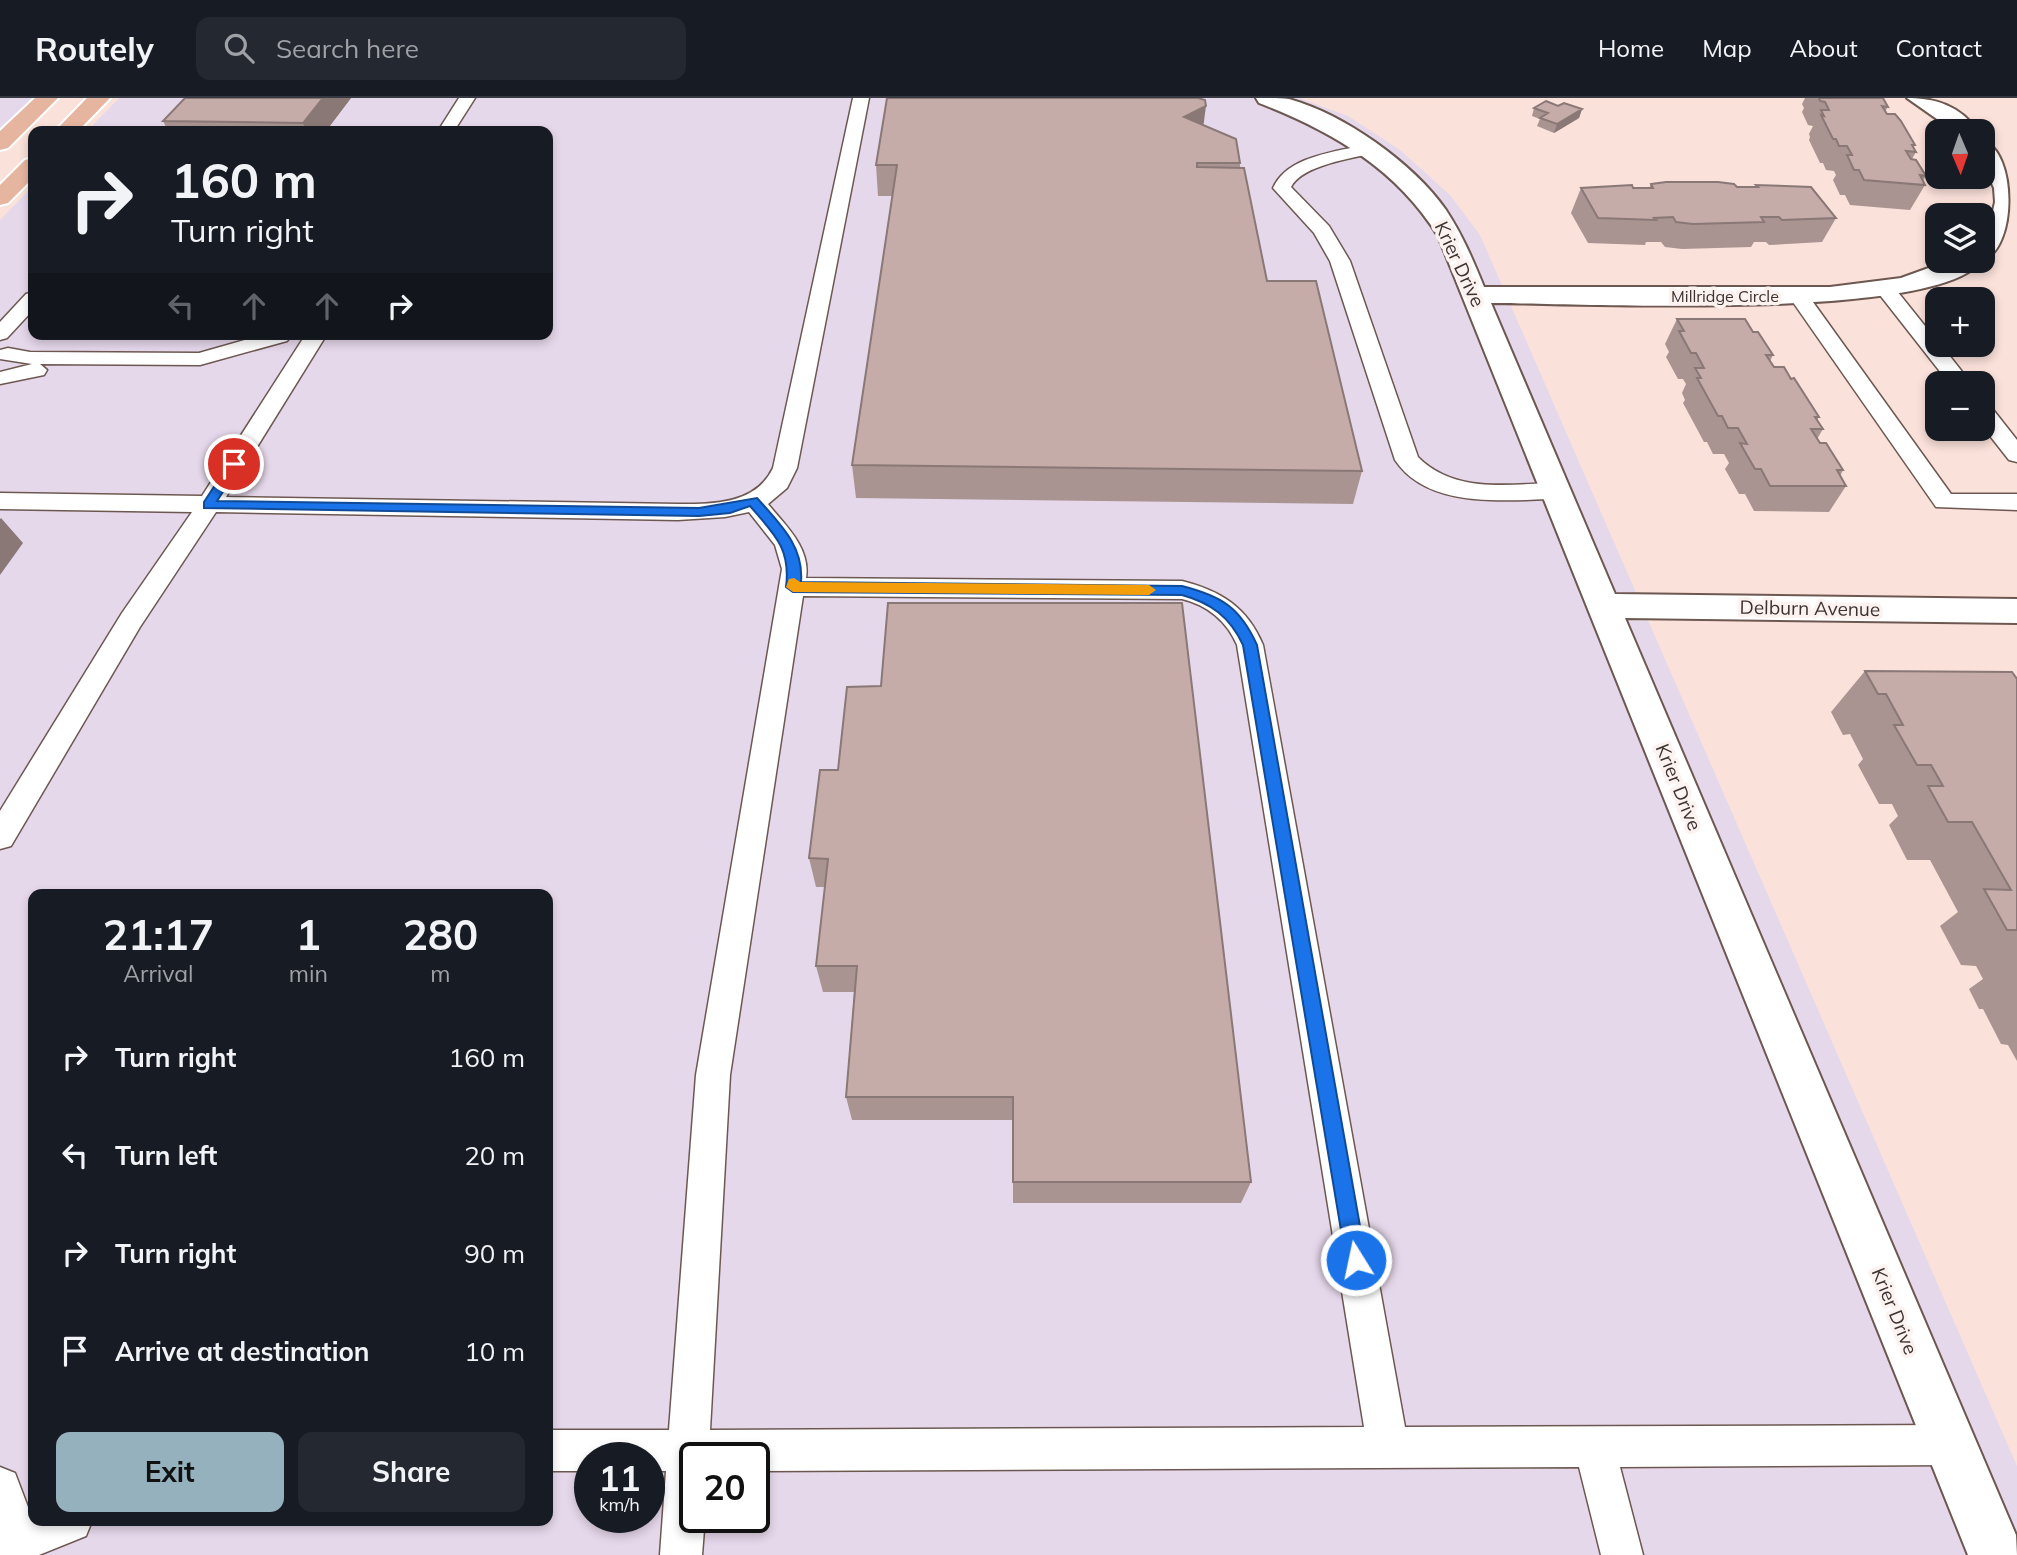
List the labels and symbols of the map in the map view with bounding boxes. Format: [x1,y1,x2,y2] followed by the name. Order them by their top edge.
[1925,119,1995,189] north arrow
[1430,217,1490,311] street label: Krier Drive
[1671,286,1779,306] street label: Millridge Circle
[204,434,264,494] pin
[1740,595,1880,621] street label: Delburn Avenue
[1651,740,1707,834] street label: Krier Drive
[1319,1223,1393,1297] position arrow
[1867,1264,1923,1358] street label: Krier Drive
[679,1442,770,1533] speed limit sign: 20

